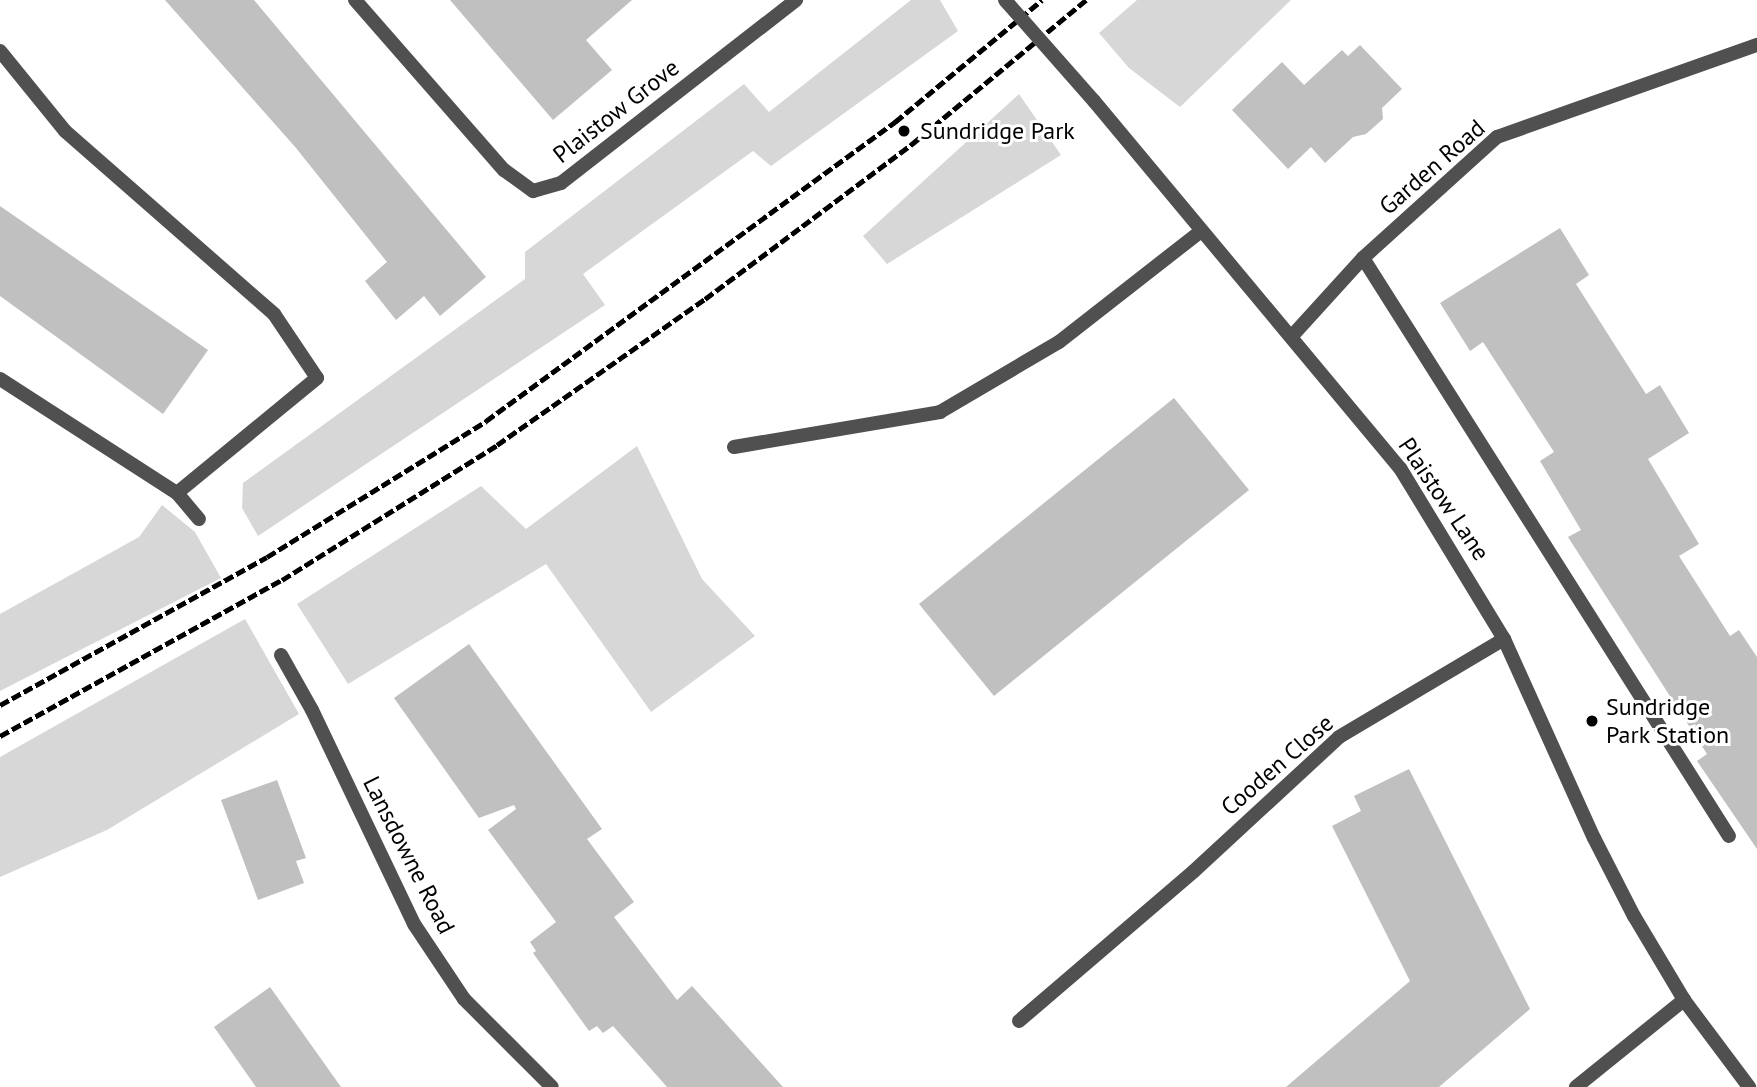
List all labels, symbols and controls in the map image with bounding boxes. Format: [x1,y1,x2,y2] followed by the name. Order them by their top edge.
[547,53,685,169] street label: Plaistow Grove
[1373,113,1491,221] street label: Garden Road
[920,117,1075,145] place label: Sundridge Park
[894,121,914,141] marker: Sundridge Park
[1392,432,1496,566] street label: Plaistow Lane
[1606,693,1730,749] place label: Sundridge Park Station
[1215,709,1339,821] street label: Cooden Close
[1584,713,1600,729] marker: Sundridge Park Station
[357,772,461,938] street label: Lansdowne Road

